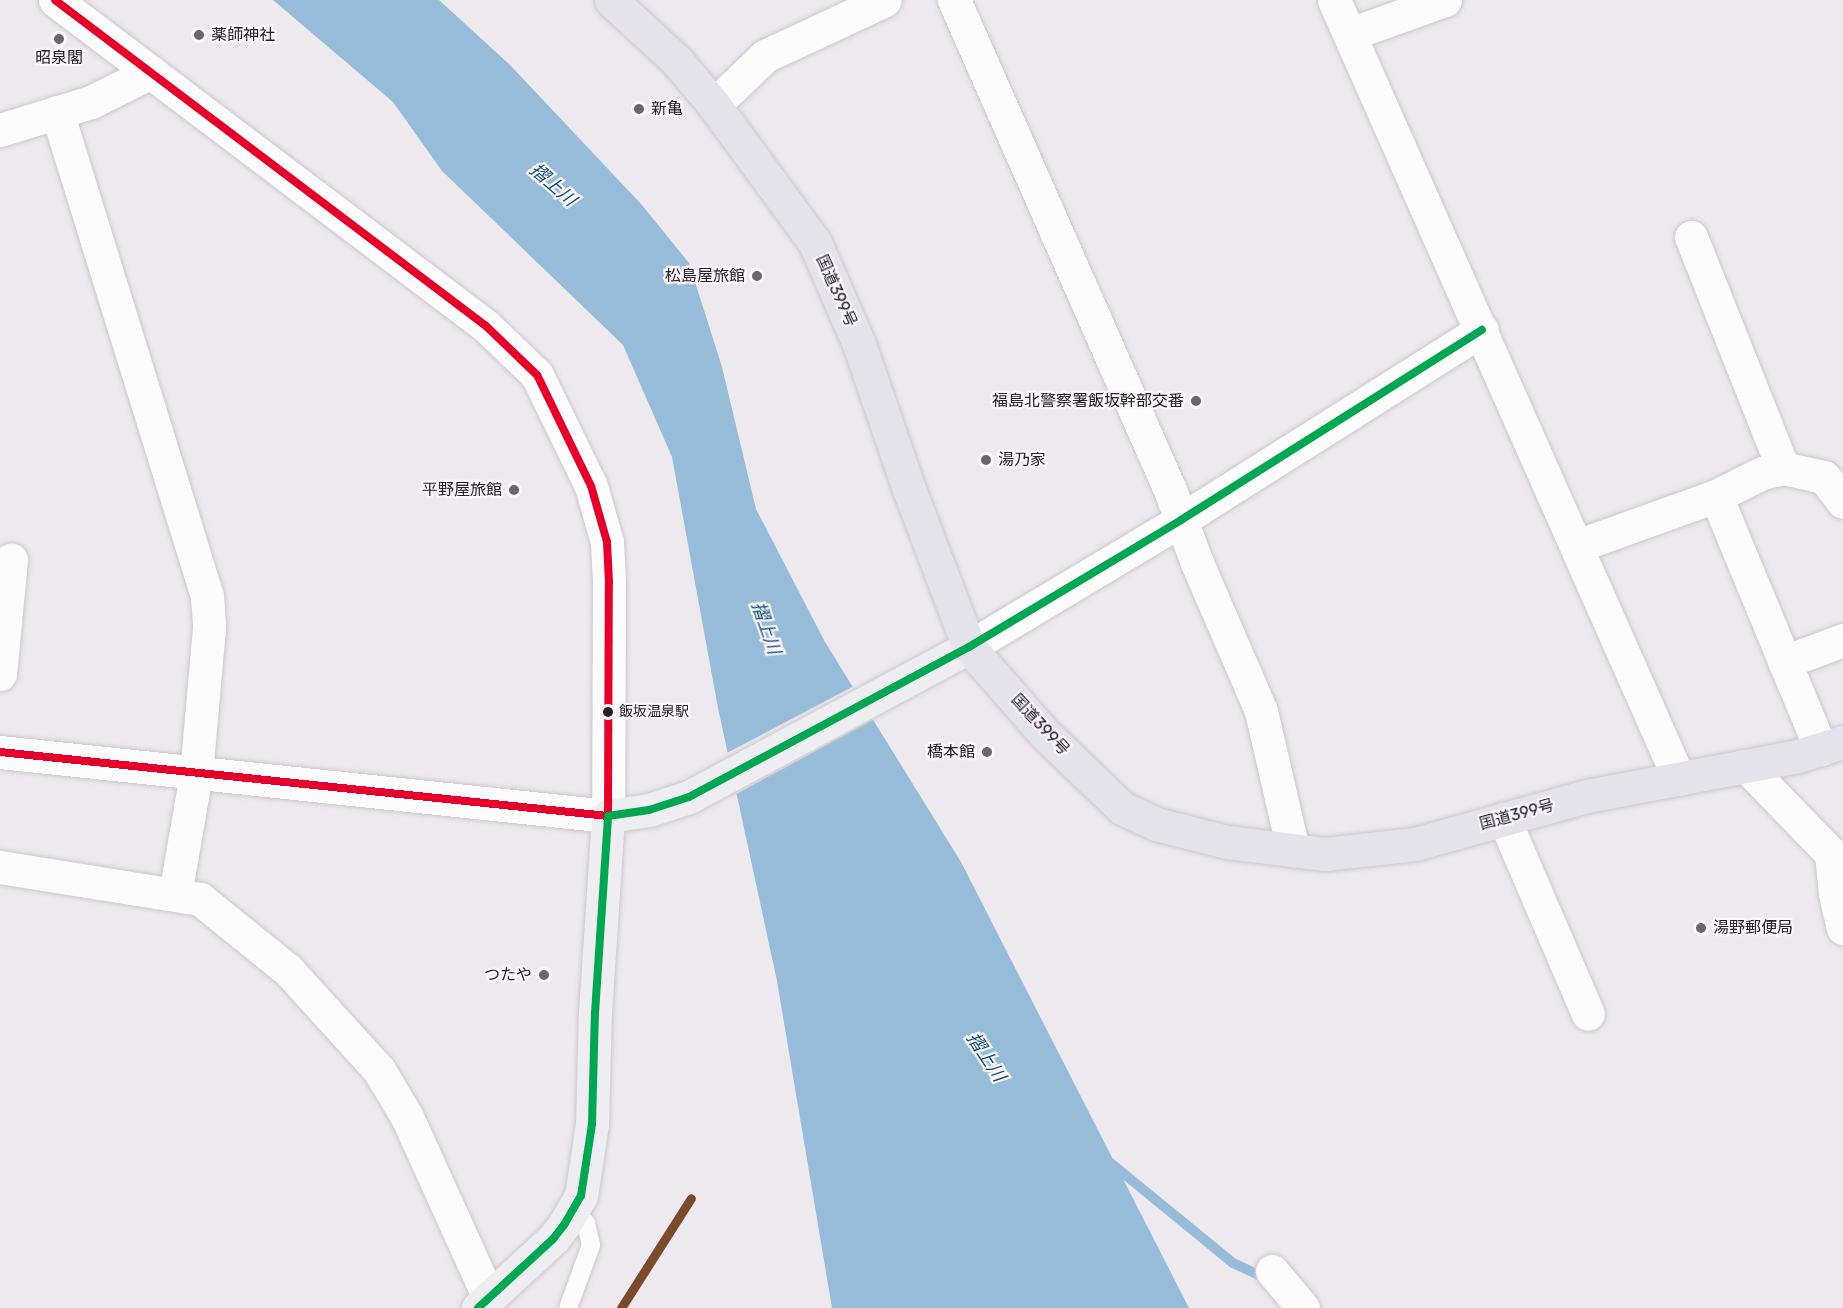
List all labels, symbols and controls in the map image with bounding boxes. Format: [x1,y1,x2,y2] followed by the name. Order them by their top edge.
[211,25,275,45] place label: 薬師神社
[192,28,206,42] marker: 薬師神社
[52,32,66,46] marker: 昭泉閣
[35,48,83,68] place label: 昭泉閣
[651,99,683,119] place label: 新亀
[632,102,646,116] marker: 新亀
[526,159,580,211] water label: 摺上川
[812,252,860,330] street label: 国道399号
[665,266,745,286] place label: 松島屋旅館
[750,269,764,283] marker: 松島屋旅館
[992,391,1184,411] place label: 福島北警察署飯坂幹部交番
[1189,394,1203,408] marker: 福島北警察署飯坂幹部交番
[998,450,1046,470] place label: 湯乃家
[979,453,993,467] marker: 湯乃家
[422,480,502,500] place label: 平野屋旅館
[507,483,521,497] marker: 平野屋旅館
[747,599,785,657] water label: 摺上川
[1007,690,1073,760] street label: 国道399号
[619,704,689,720] place label: 飯坂温泉駅
[602,706,614,718] marker: 飯坂温泉駅
[927,742,975,762] place label: 橋本館
[980,745,994,759] marker: 橋本館
[1478,796,1556,834] street label: 国道399号
[1713,918,1793,938] place label: 湯野郵便局
[1694,921,1708,935] marker: 湯野郵便局
[484,965,532,985] place label: つたや
[537,968,551,982] marker: つたや
[962,1028,1010,1086] water label: 摺上川

